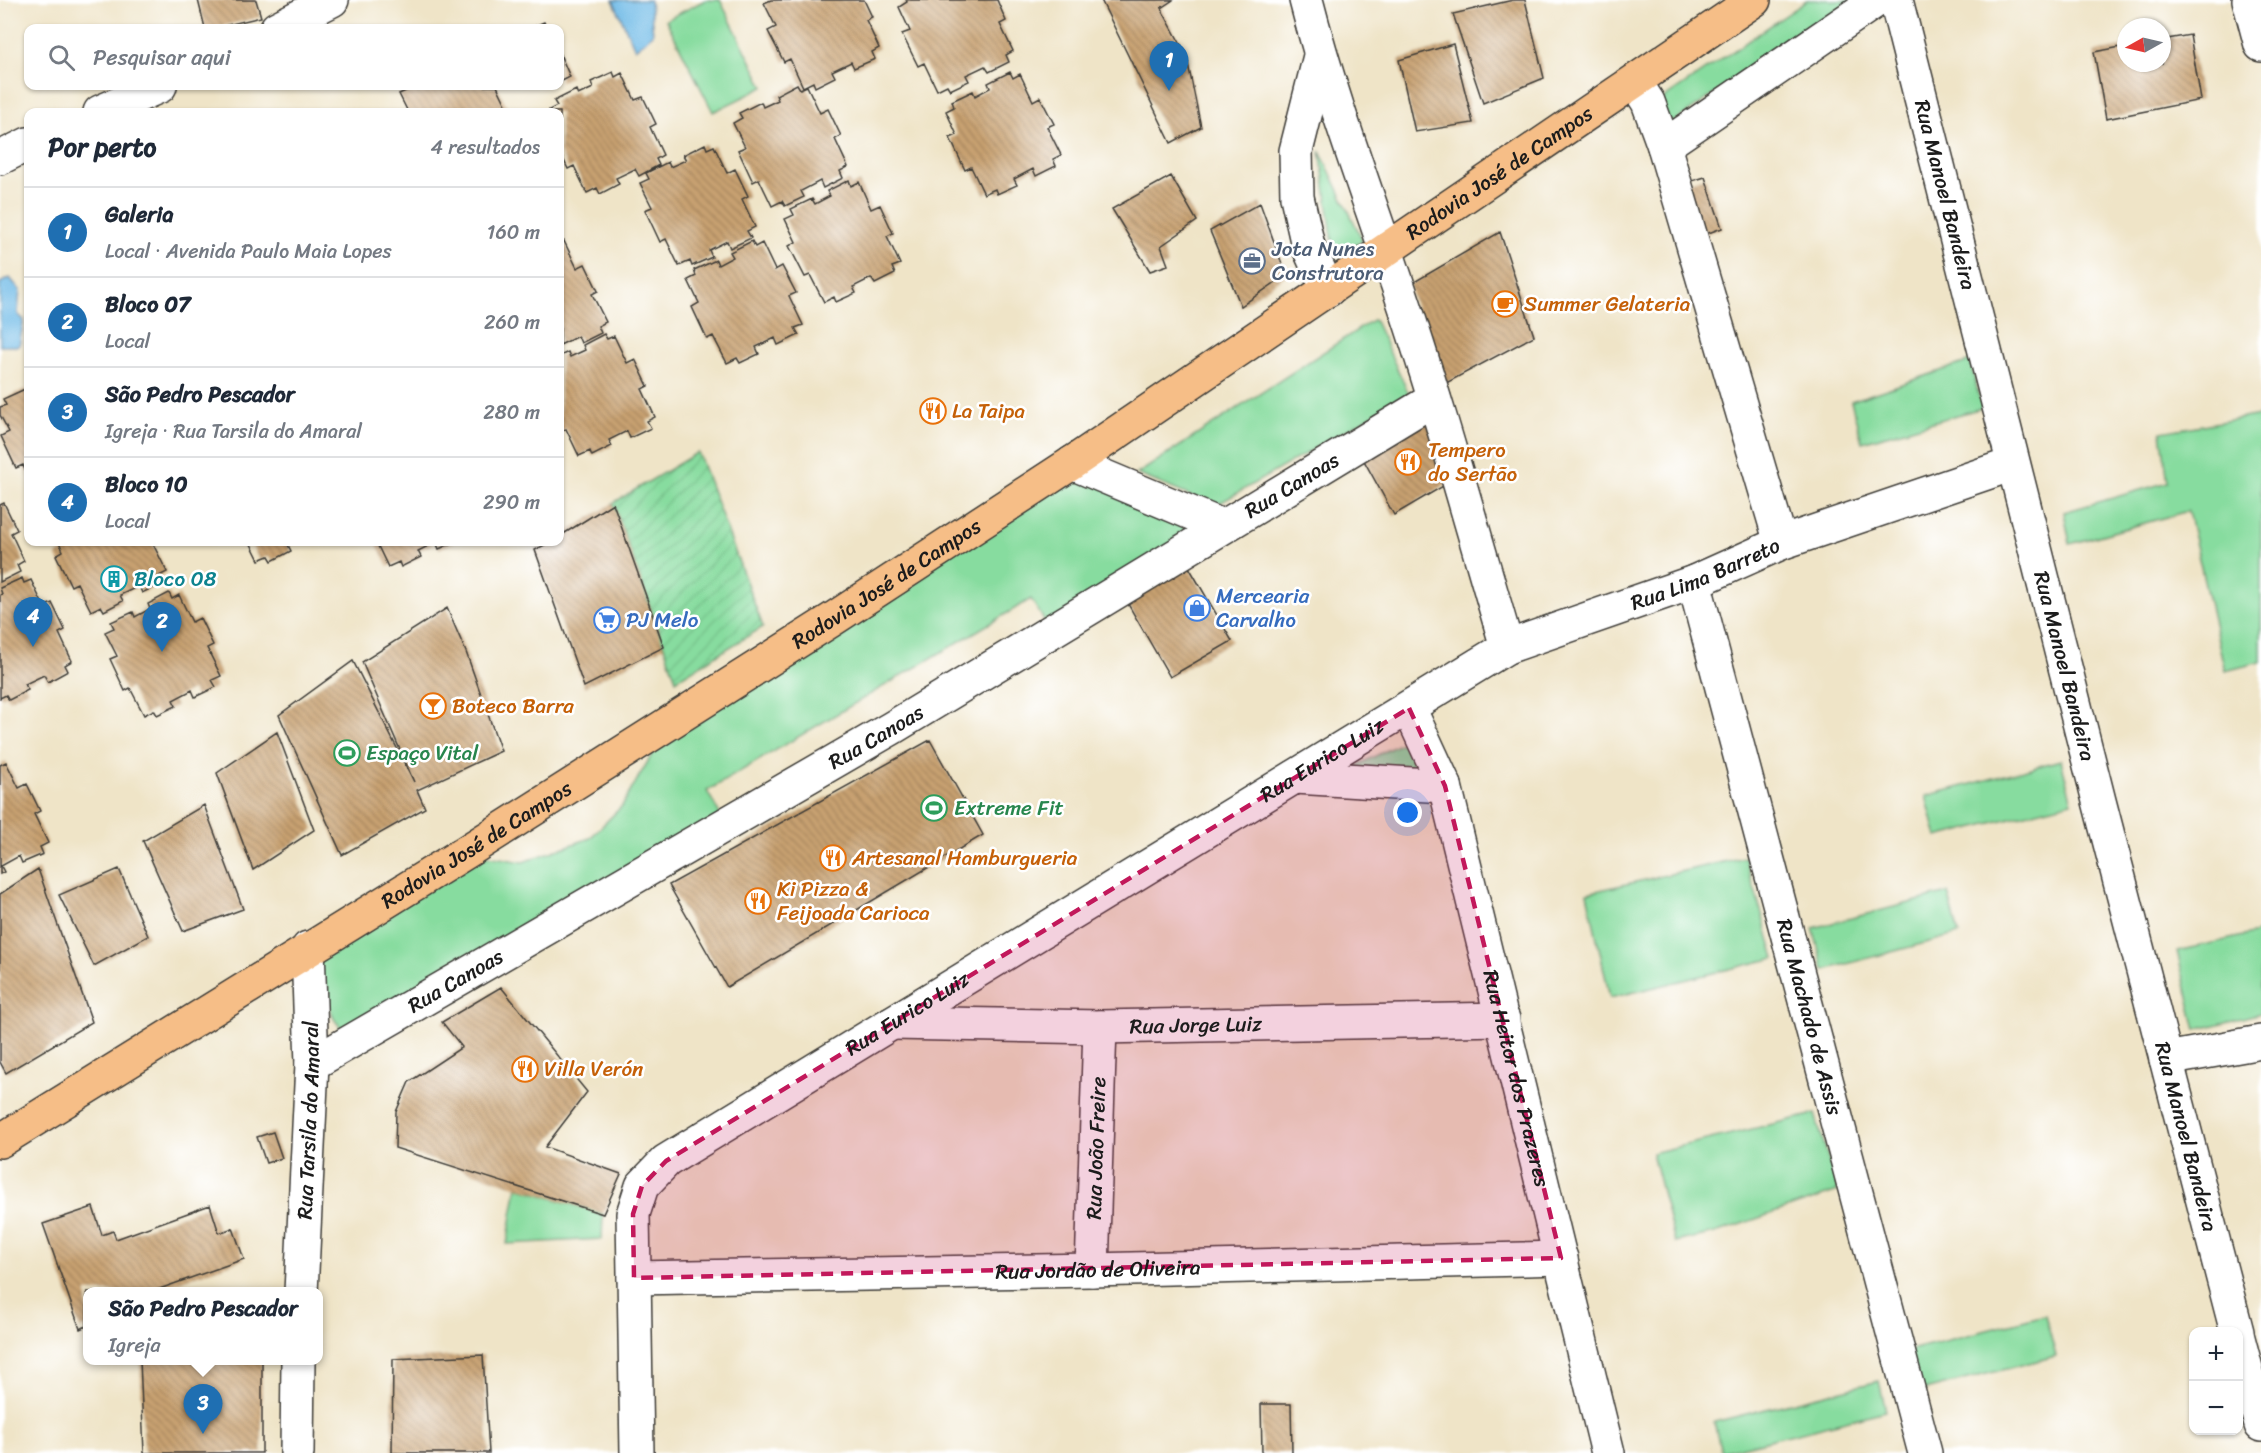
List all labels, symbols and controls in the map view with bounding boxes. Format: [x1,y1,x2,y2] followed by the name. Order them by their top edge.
[2117,18,2171,72] north arrow
[24,24,564,90] search box
[93,38,231,77] text: Pesquisar aqui
[45,41,78,74] icon: search
[1150,42,1188,91] pin: 1
[1398,95,1601,250] street label: Rodovia José de Campos
[1903,96,1988,294] street label: Rua Manoel Bandeira
[48,124,156,170] text: Por perto
[431,130,540,165] text: 4 resultados
[105,195,173,234] text: Galeria
[63,215,72,250] text: 1
[487,215,540,250] text: 160 m
[1271,230,1384,292] place label: Jota Nunes Construtora
[105,234,392,269] text: Local · Avenida Paulo Maia Lopes
[1237,246,1267,276] office icon: Jota Nunes Construtora
[105,285,191,324] text: Bloco 07
[1524,285,1691,323] place label: Summer Gelateria
[1490,289,1520,319] cafe icon: Summer Gelateria
[62,305,73,340] text: 2
[484,305,540,340] text: 260 m
[105,324,150,359] text: Local
[105,375,295,414] text: São Pedro Pescador
[952,392,1025,430] place label: La Taipa
[62,395,73,430] text: 3
[483,395,540,430] text: 280 m
[918,396,948,426] restaurant icon: La Taipa
[105,414,362,449] text: Igreja · Rua Tarsila do Amaral
[1428,431,1517,493] place label: Tempero do Sertão
[1237,441,1347,529] street label: Rua Canoas
[1393,447,1423,477] restaurant icon: Tempero do Sertão
[105,465,188,504] text: Bloco 10
[61,485,74,520] text: 4
[483,485,540,520] text: 290 m
[105,504,150,539] text: Local
[784,508,989,660] street label: Rodovia José de Campos
[1625,527,1787,622] street label: Rua Lima Barreto
[134,560,217,598] place label: Bloco 08
[99,564,129,594] building icon: Bloco 08
[2022,567,2107,766] street label: Rua Manoel Bandeira
[1216,577,1310,639] place label: Mercearia Carvalho
[1182,593,1212,623] shop icon: Mercearia Carvalho
[14,598,52,647] pin: 4
[626,601,699,639] place label: PJ Melo
[142,602,182,652] pin: 2
[592,605,622,635] supermarket icon: PJ Melo
[452,687,574,725] place label: Boteco Barra
[418,691,448,721] bar icon: Boteco Barra
[821,694,932,780] street label: Rua Canoas
[1252,707,1392,813] street label: Rua Eurico Luiz
[366,734,479,772] place label: Espaço Vital
[332,738,362,768] sports icon: Espaço Vital
[373,770,580,919] street label: Rodovia José de Campos
[954,789,1064,827] place label: Extreme Fit
[919,793,949,823] sports icon: Extreme Fit
[1393,798,1422,827] your location
[851,839,1078,877] place label: Artesanal Hamburgueria
[818,843,848,873] restaurant icon: Artesanal Hamburgueria
[777,870,930,932] place label: Ki Pizza & Feijoada Carioca
[743,886,773,916] restaurant icon: Ki Pizza & Feijoada Carioca
[1765,914,1854,1120] street label: Rua Machado de Assis
[400,938,511,1024] street label: Rua Canoas
[837,961,977,1066] street label: Rua Eurico Luiz
[1472,966,1561,1191] street label: Rua Heitor dos Prazeres
[1129,1005,1263,1045] street label: Rua Jorge Luiz
[286,1019,331,1220] street label: Rua Tarsila do Amaral
[2143,1037,2229,1236] street label: Rua Manoel Bandeira
[544,1050,643,1088] place label: Villa Verón
[510,1054,540,1084] restaurant icon: Villa Verón
[1075,1076,1117,1220] street label: Rua João Freire
[995,1248,1201,1291] street label: Rua Jordão de Oliveira
[83,1287,323,1365] popup
[108,1289,298,1328] text: São Pedro Pescador
[2189,1327,2243,1435] map controls
[2189,1327,2243,1381] button: +
[108,1328,161,1363] text: Igreja
[2189,1381,2243,1435] button: −
[184,1384,222,1434] pin: 3

